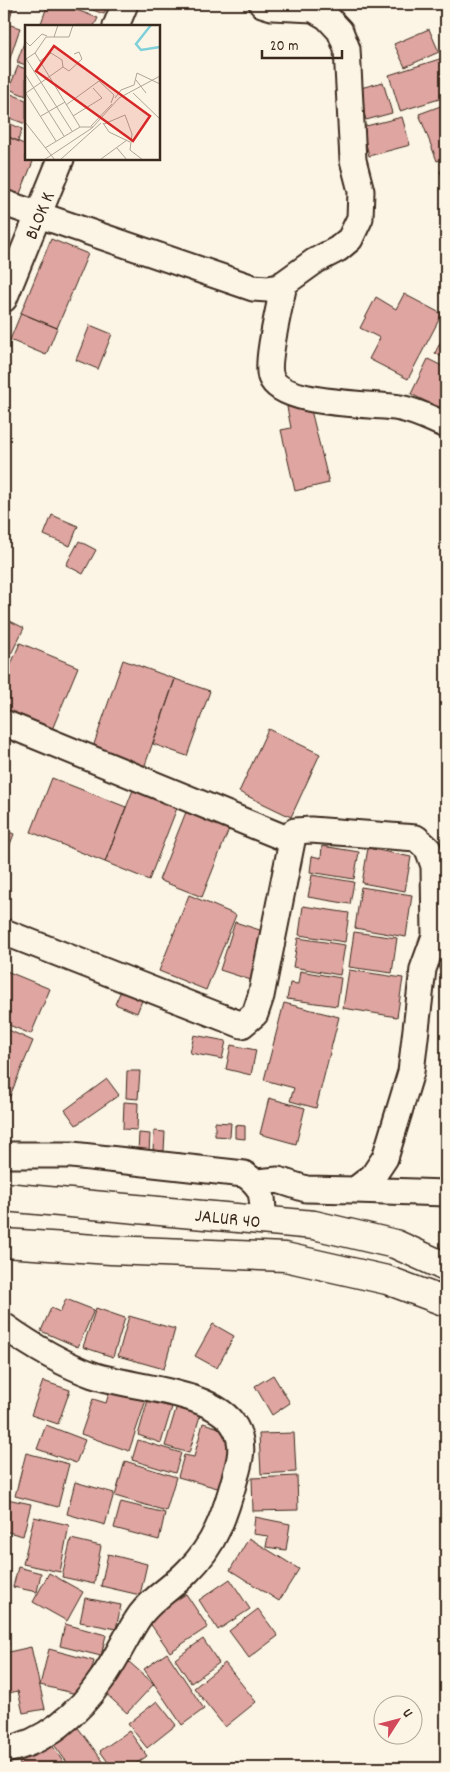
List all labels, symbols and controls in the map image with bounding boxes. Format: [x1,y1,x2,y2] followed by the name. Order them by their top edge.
[25,25,160,160] inset map
[262,28,342,60] scale bar
[270,36,298,58] text: 20 m
[19,188,63,244] street label: BLOK K
[193,1204,262,1237] street label: JALUR 40
[372,1694,422,1744] north arrow
[397,1705,417,1722] text: U

